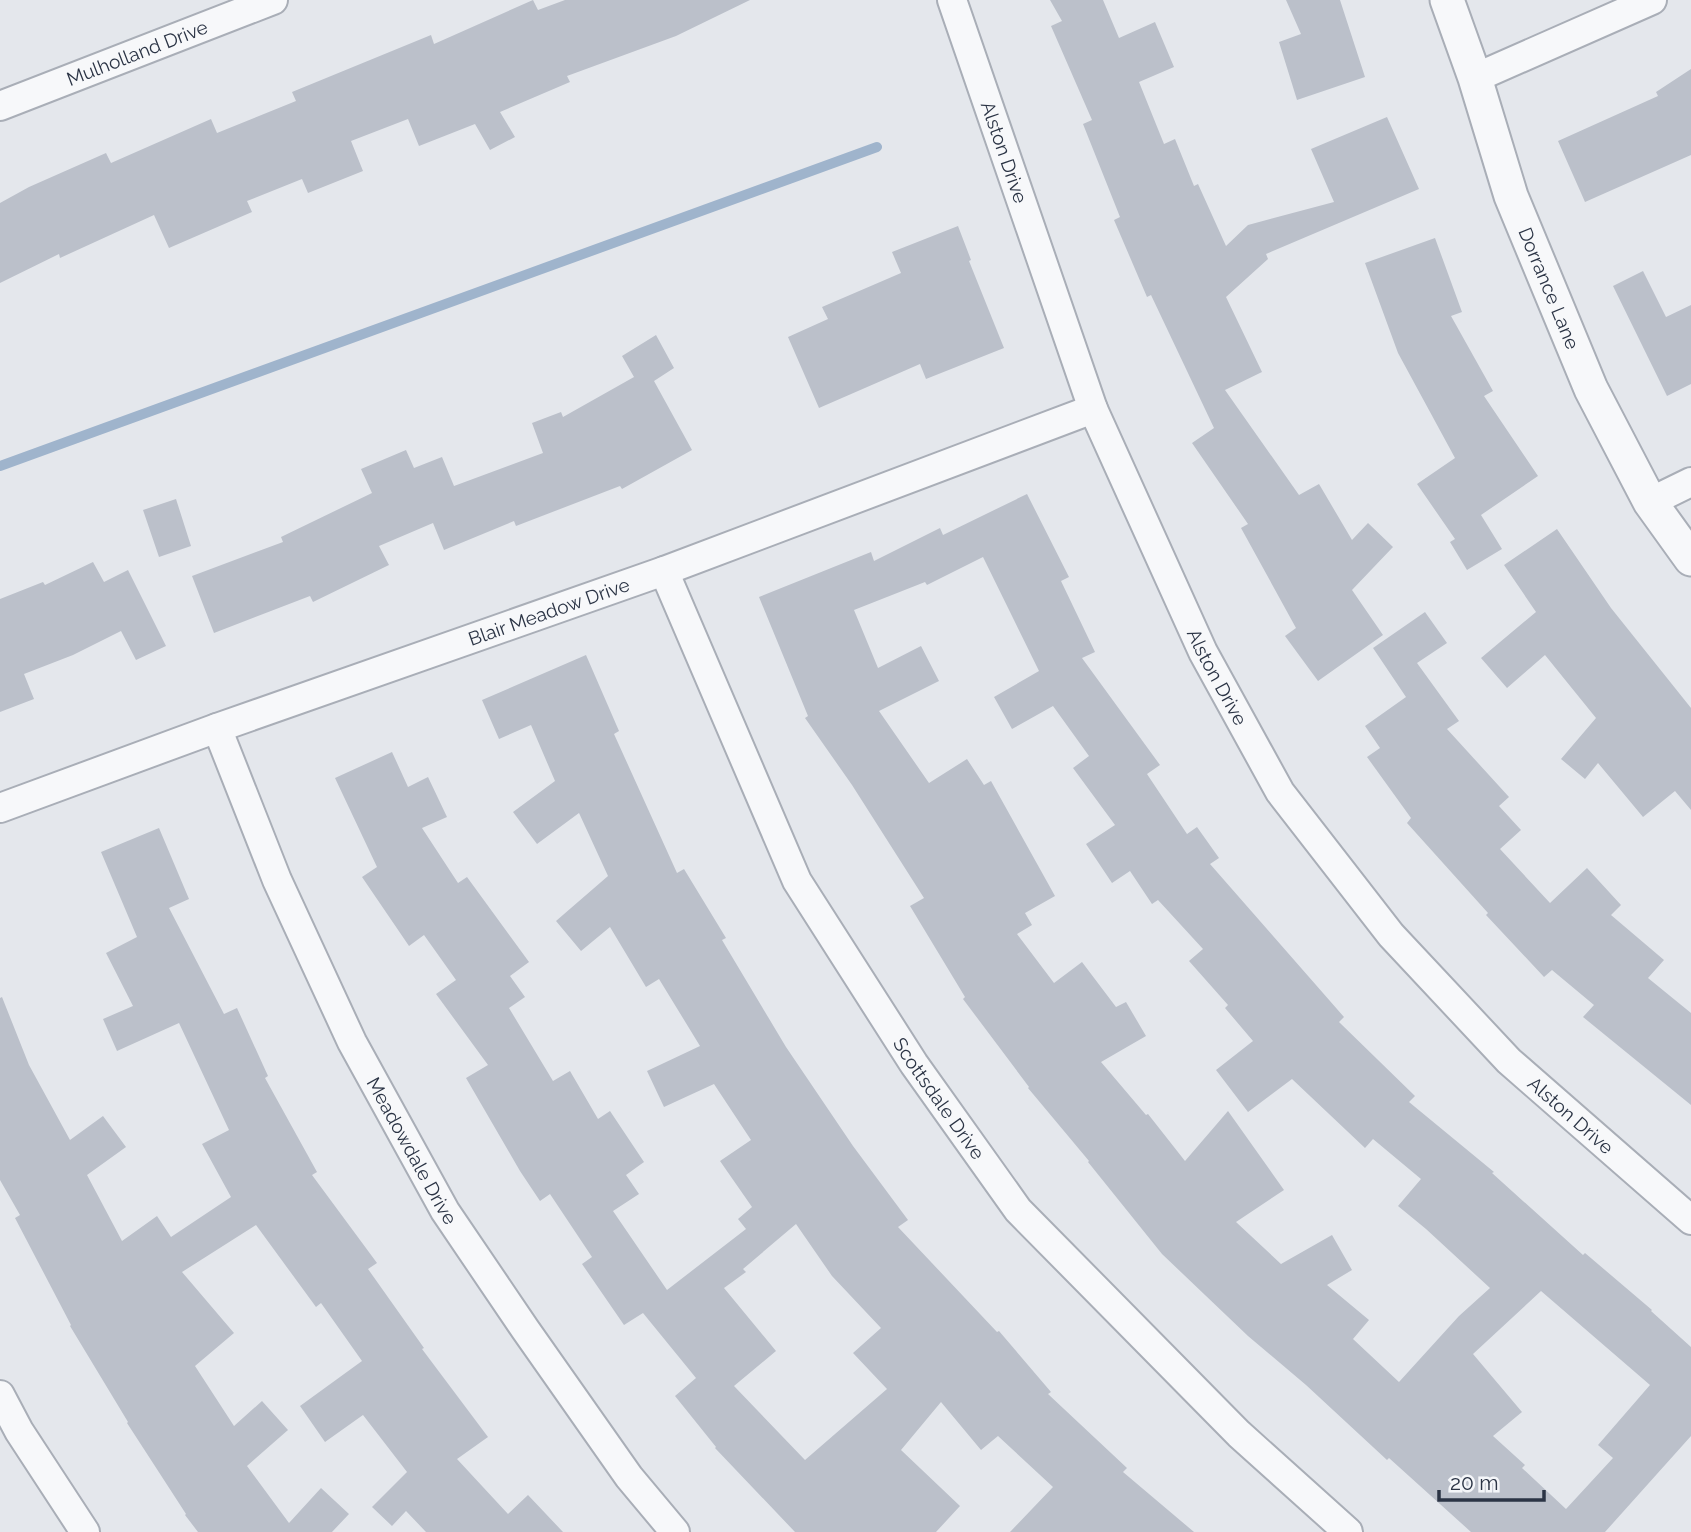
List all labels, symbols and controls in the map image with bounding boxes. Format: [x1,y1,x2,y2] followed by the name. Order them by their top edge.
[63,16,211,90] street label: Mulholland Drive
[977,98,1032,206] street label: Alston Drive
[1514,224,1584,352] street label: Dorrance Lane
[465,573,632,650] street label: Blair Meadow Drive
[1183,625,1252,729] street label: Alston Drive
[889,1033,989,1164] street label: Scottsdale Drive
[1524,1072,1618,1158] street label: Alston Drive
[362,1073,462,1228] street label: Meadowdale Drive
[1439,1458,1544,1502] scale bar
[1450,1470,1498,1495] text: 20 m

